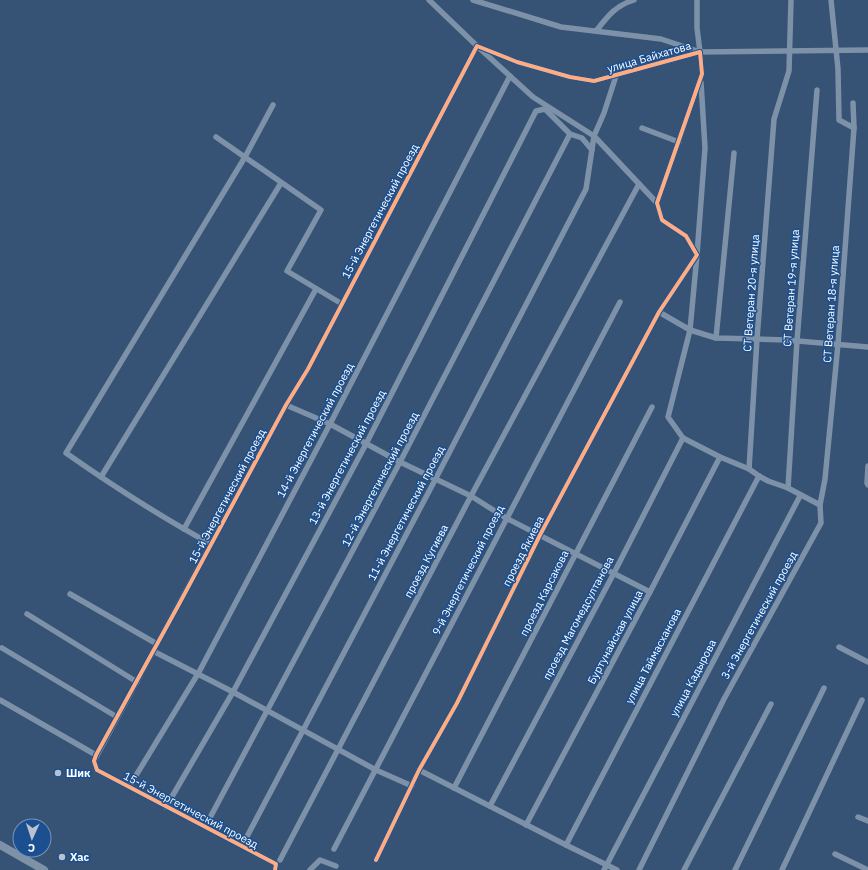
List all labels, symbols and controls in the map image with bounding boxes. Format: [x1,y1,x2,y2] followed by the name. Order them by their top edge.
[605,38,693,76] street label: улица Байхатова
[338,141,422,281] street label: 15-й Энергетический проезд
[780,229,802,347] street label: СТ Ветеран 19-я улица
[740,234,762,352] street label: СТ Ветеран 20-я улица
[820,245,842,363] street label: СТ Ветеран 18-я улица
[273,360,357,500] street label: 14-й Энергетический проезд
[305,387,389,527] street label: 13-й Энергетический проезд
[338,409,422,549] street label: 12-й Энергетический проезд
[185,426,269,566] street label: 15-й Энергетический проезд
[364,443,448,583] street label: 11-й Энергетический проезд
[429,502,507,637] street label: 9-й Энергетический проезд
[499,513,547,589] street label: проезд Якиева
[401,522,451,600] street label: проезд Кугиева
[516,548,572,638] street label: проезд Карсакова
[718,548,800,681] street label: 3-й Энергетический проезд
[539,554,617,682] street label: проезд Магомедсултанова
[584,587,646,686] street label: Буртунайская улица
[622,606,684,706] street label: улица Таймасханова
[667,637,719,719] street label: улица Кадырова
[66,766,91,780] place label: Шик
[53,768,63,778] marker: Шик
[121,768,261,852] street label: 15-й Энергетический проезд
[12,818,52,858] north arrow
[28,841,35,855] text: С
[70,850,90,864] place label: Хас
[57,852,67,862] marker: Хас

